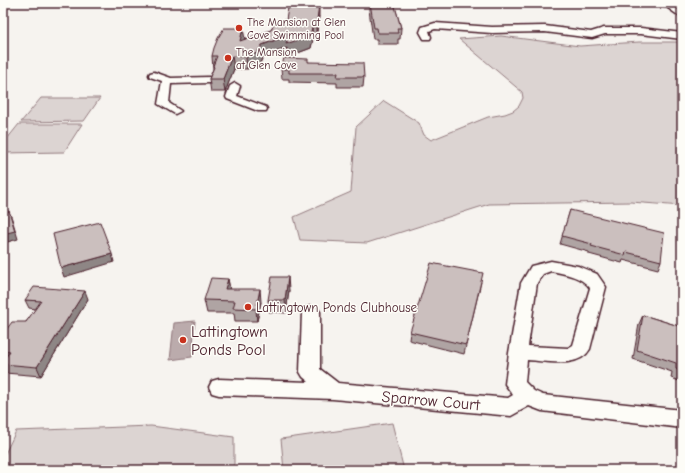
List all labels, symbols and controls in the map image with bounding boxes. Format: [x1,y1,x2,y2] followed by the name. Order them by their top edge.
[247,16,346,42] place label: The Mansion at Glen Cove Swimming Pool
[234,23,244,33] marker: The Mansion at Glen Cove Swimming Pool
[236,46,297,72] place label: The Mansion at Glen Cove
[223,53,233,63] marker: The Mansion at Glen Cove
[256,300,418,315] place label: Lattingtown Ponds Clubhouse
[243,302,253,312] marker: Lattingtown Ponds Clubhouse
[191,323,268,359] place label: Lattingtown Ponds Pool
[178,335,188,345] marker: Lattingtown Ponds Pool
[381,388,481,414] street label: Sparrow Court

